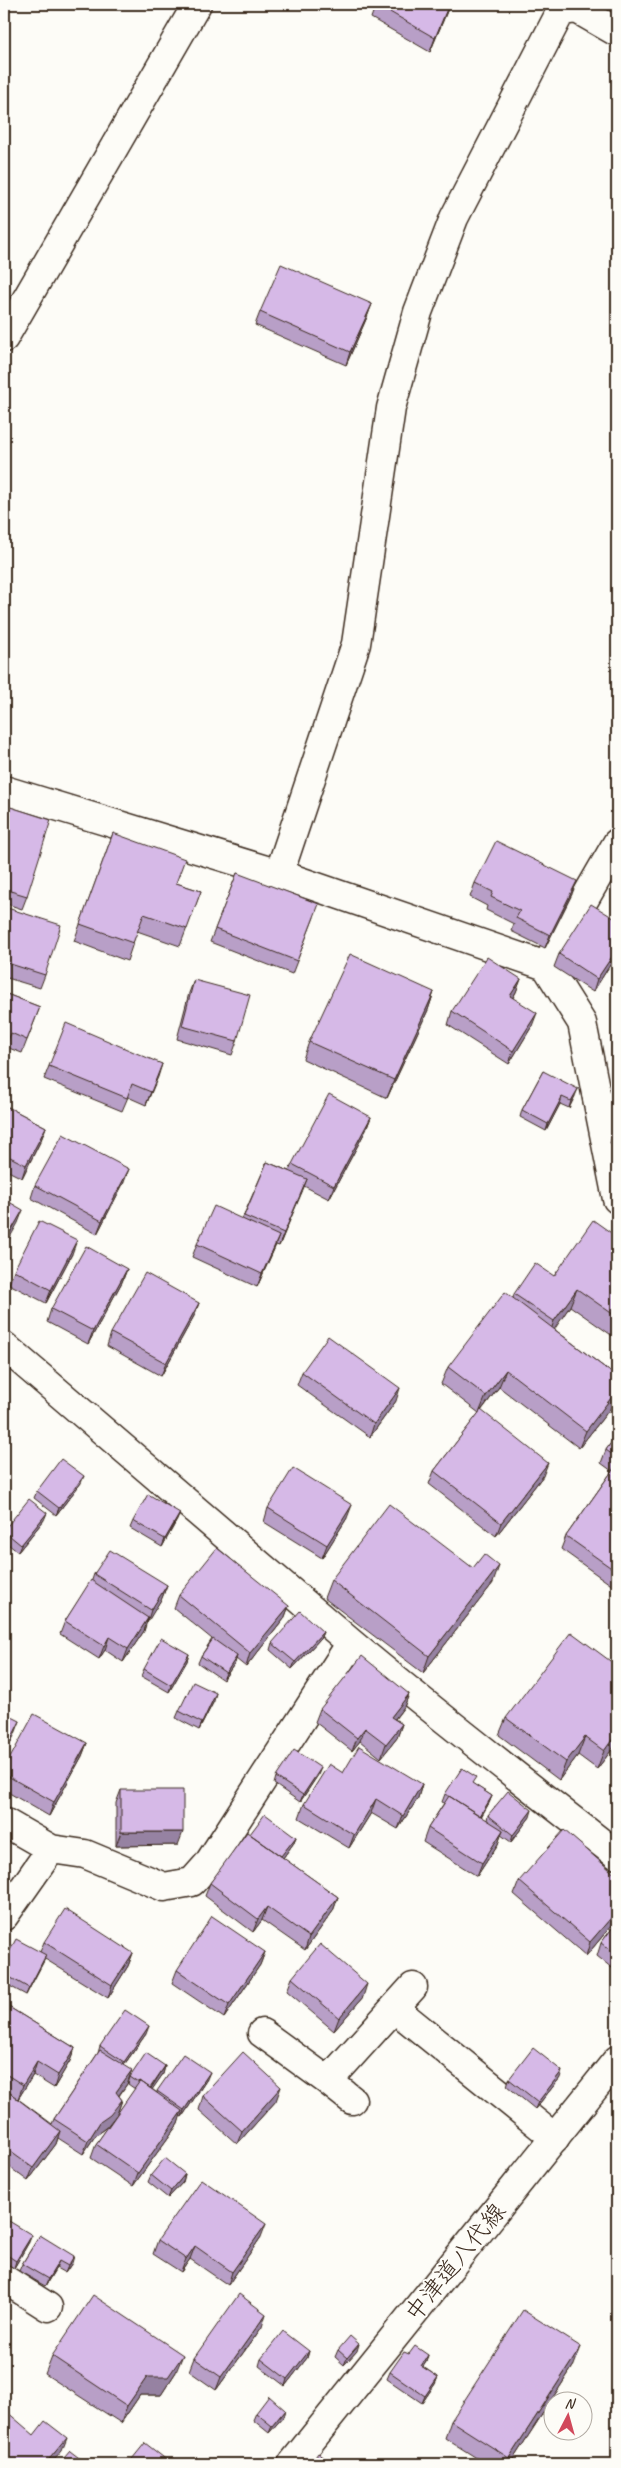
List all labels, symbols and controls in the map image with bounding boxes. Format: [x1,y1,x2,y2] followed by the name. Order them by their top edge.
[398,2197,512,2327] street label: 中津道八代線
[544,2390,594,2440] north arrow
[564,2395,577,2413] text: N

